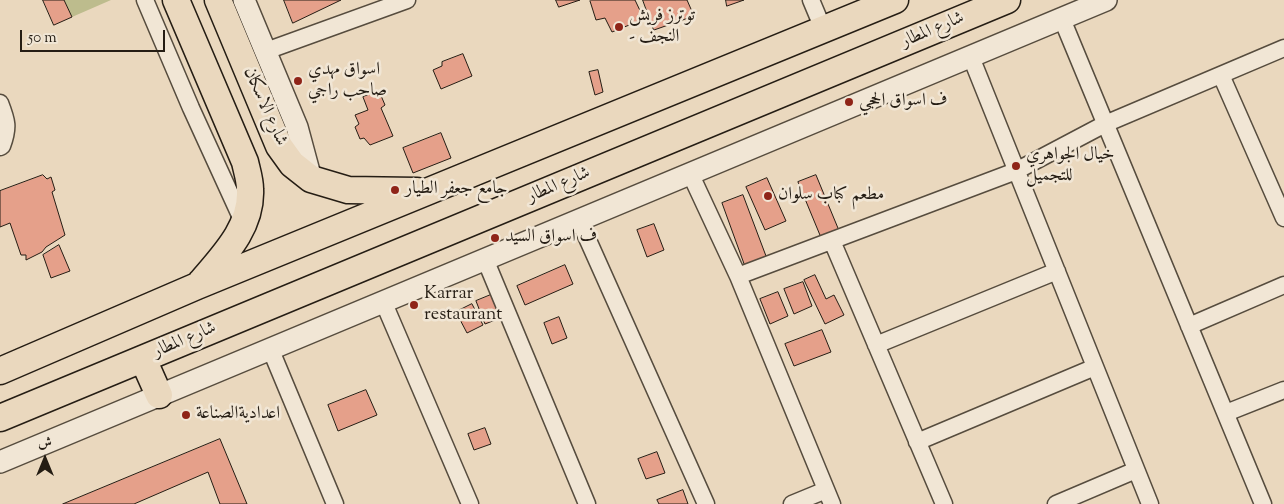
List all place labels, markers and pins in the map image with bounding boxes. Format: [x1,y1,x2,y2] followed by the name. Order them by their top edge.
[629,6,695,48] place label: توترز فريش - النجف
[613,21,625,33] marker: توترز فريش - النجف
[308,60,387,102] place label: اسواق مهدي صاحب راجي
[292,75,304,87] marker: اسواق مهدي صاحب راجي
[859,91,947,113] place label: ف اسواق الحجي
[843,96,855,108] marker: ف اسواق الحجي
[1026,145,1114,188] place label: خيال الجواهري للتجميل
[1010,160,1022,172] marker: خيال الجواهري للتجميل
[405,179,508,201] place label: جامع جعفر الطيار
[389,184,401,196] marker: جامع جعفر الطيار
[778,185,884,207] place label: مطعم كباب سلوان
[762,190,774,202] marker: مطعم كباب سلوان
[505,227,597,249] place label: ف اسواق السيد
[489,232,501,244] marker: ف اسواق السيد
[424,284,502,326] place label: Karrar restaurant
[408,299,420,311] marker: Karrar restaurant
[196,404,280,426] place label: اعداديةالصناعة
[180,409,192,421] marker: اعداديةالصناعة

